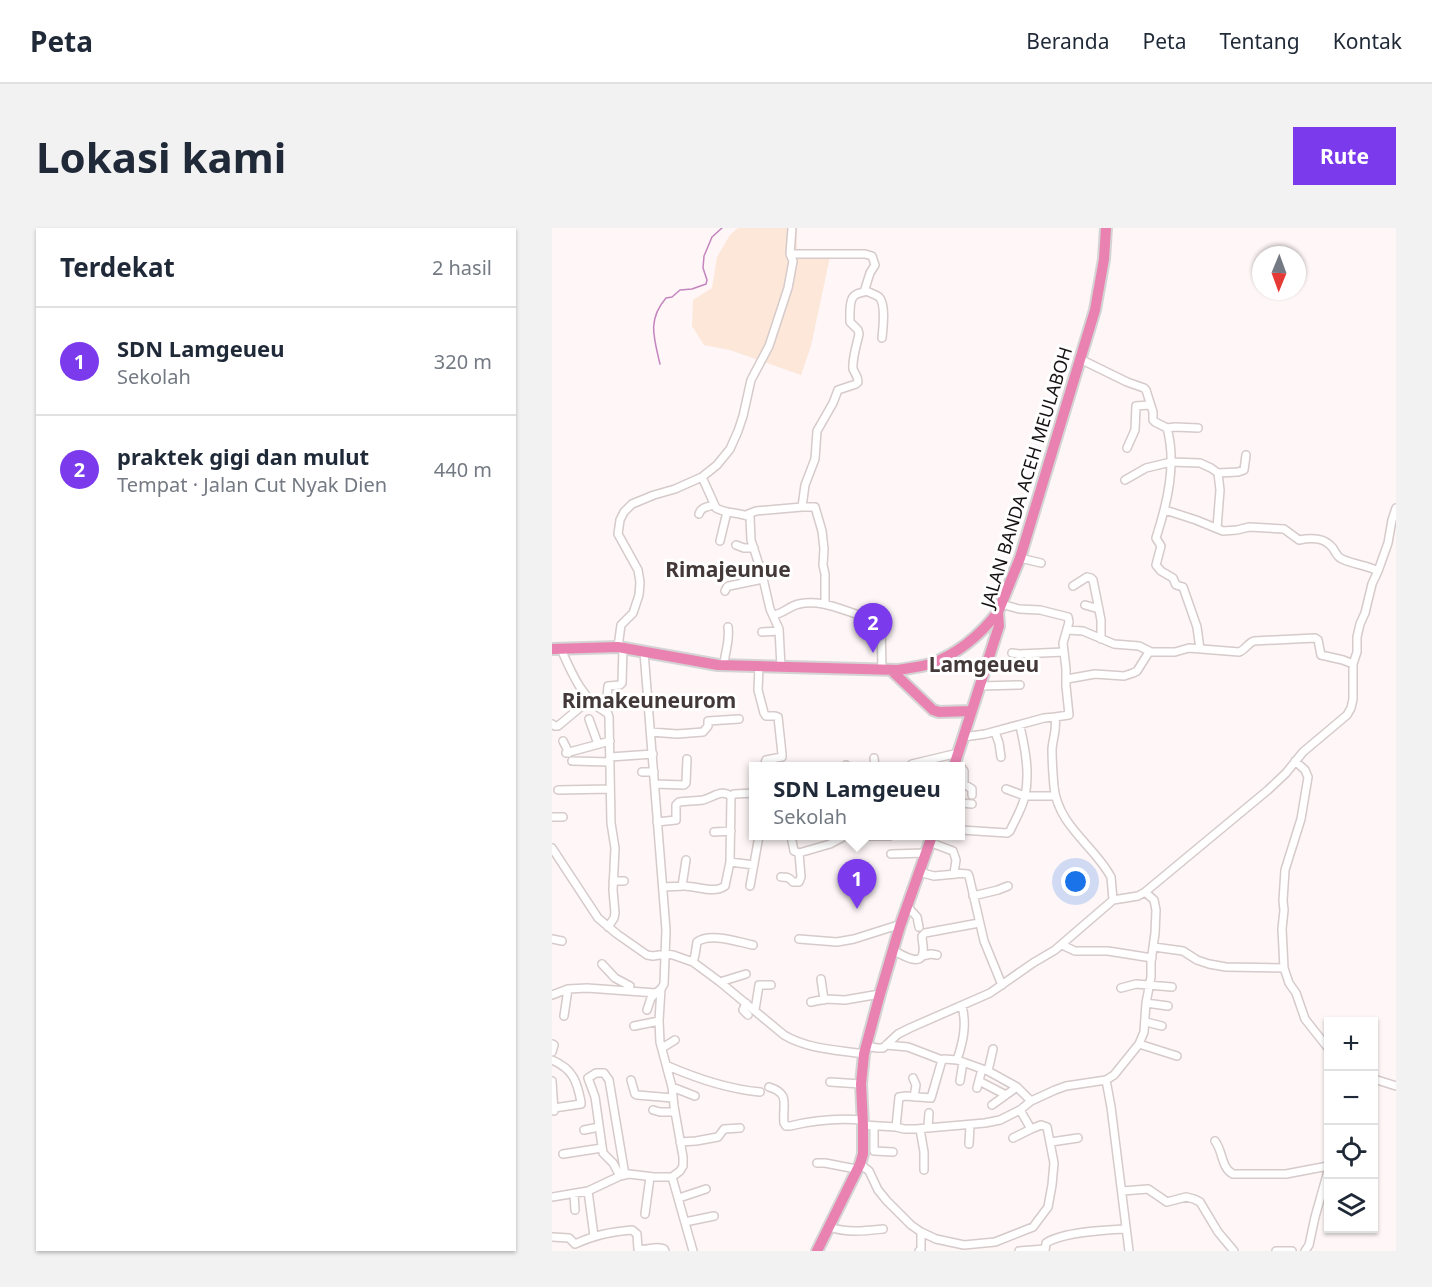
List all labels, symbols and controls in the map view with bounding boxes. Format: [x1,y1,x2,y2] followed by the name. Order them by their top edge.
[30,22,93,60] text: Peta
[1026,27,1110,55] text: Beranda
[1143,27,1186,55] text: Peta
[1219,27,1300,55] text: Tentang
[1333,27,1402,55] text: Kontak
[1293,127,1396,185] button: Rute
[36,128,286,185] text: Lokasi kami
[1252,246,1306,300] north arrow
[60,249,175,285] text: Terdekat
[432,254,492,281] text: 2 hasil
[117,333,285,363] text: SDN Lamgeueu
[974,344,1077,612] street label: JALAN BANDA ACEH MEULABOH
[74,348,85,375] text: 1
[434,348,492,375] text: 320 m
[117,363,191,390] text: Sekolah
[117,441,369,471] text: praktek gigi dan mulut
[74,456,85,483] text: 2
[434,456,492,483] text: 440 m
[117,471,387,498] text: Tempat · Jalan Cut Nyak Dien
[665,555,791,583] district label: Rimajeunue
[854,604,892,653] pin: 2
[929,650,1039,678] district label: Lamgeueu
[562,686,736,714] district label: Rimakeuneurom
[749,762,965,840] popup
[773,773,941,803] text: SDN Lamgeueu
[773,803,847,830] text: Sekolah
[838,860,876,909] pin: 1
[1061,867,1090,896] your location
[1324,1017,1378,1233] map controls
[1324,1017,1378,1071] button: +
[1324,1071,1378,1125] button: −
[1324,1125,1378,1179] button: locate
[1324,1179,1378,1233] button: layers

